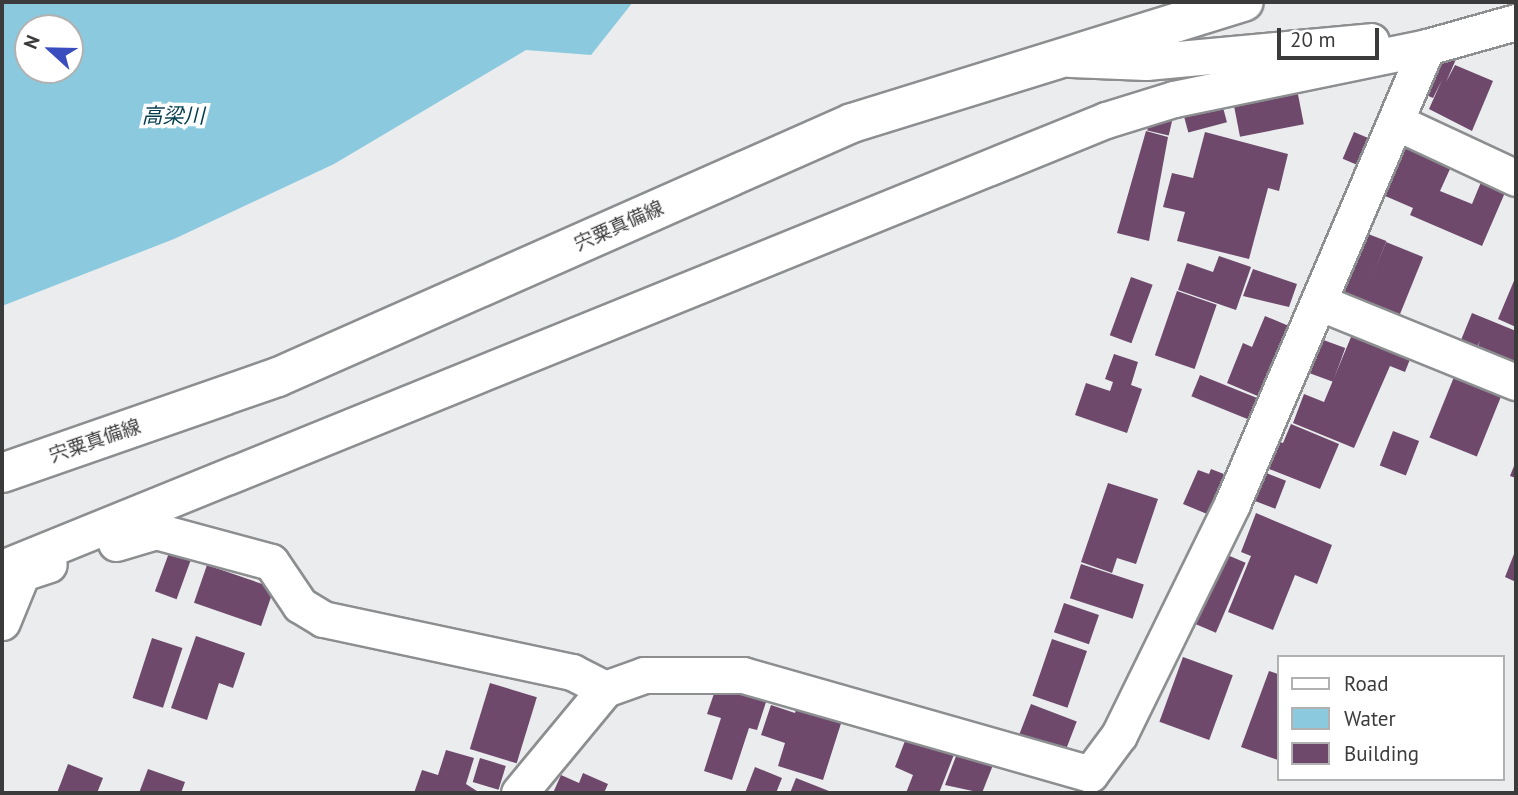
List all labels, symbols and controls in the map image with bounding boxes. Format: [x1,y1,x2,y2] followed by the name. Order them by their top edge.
[14,14,84,84] north arrow
[1280,14,1382,58] scale bar
[1290,26,1336,53] text: 20 m
[18,32,45,52] text: N
[142,103,204,129] water label: 高梁川
[571,196,667,256] street label: 宍粟真備線
[46,415,144,467] street label: 宍粟真備線
[1276,655,1504,781] legend
[1344,670,1388,697] text: Road
[1344,705,1396,732] text: Water
[1344,740,1419,767] text: Building

